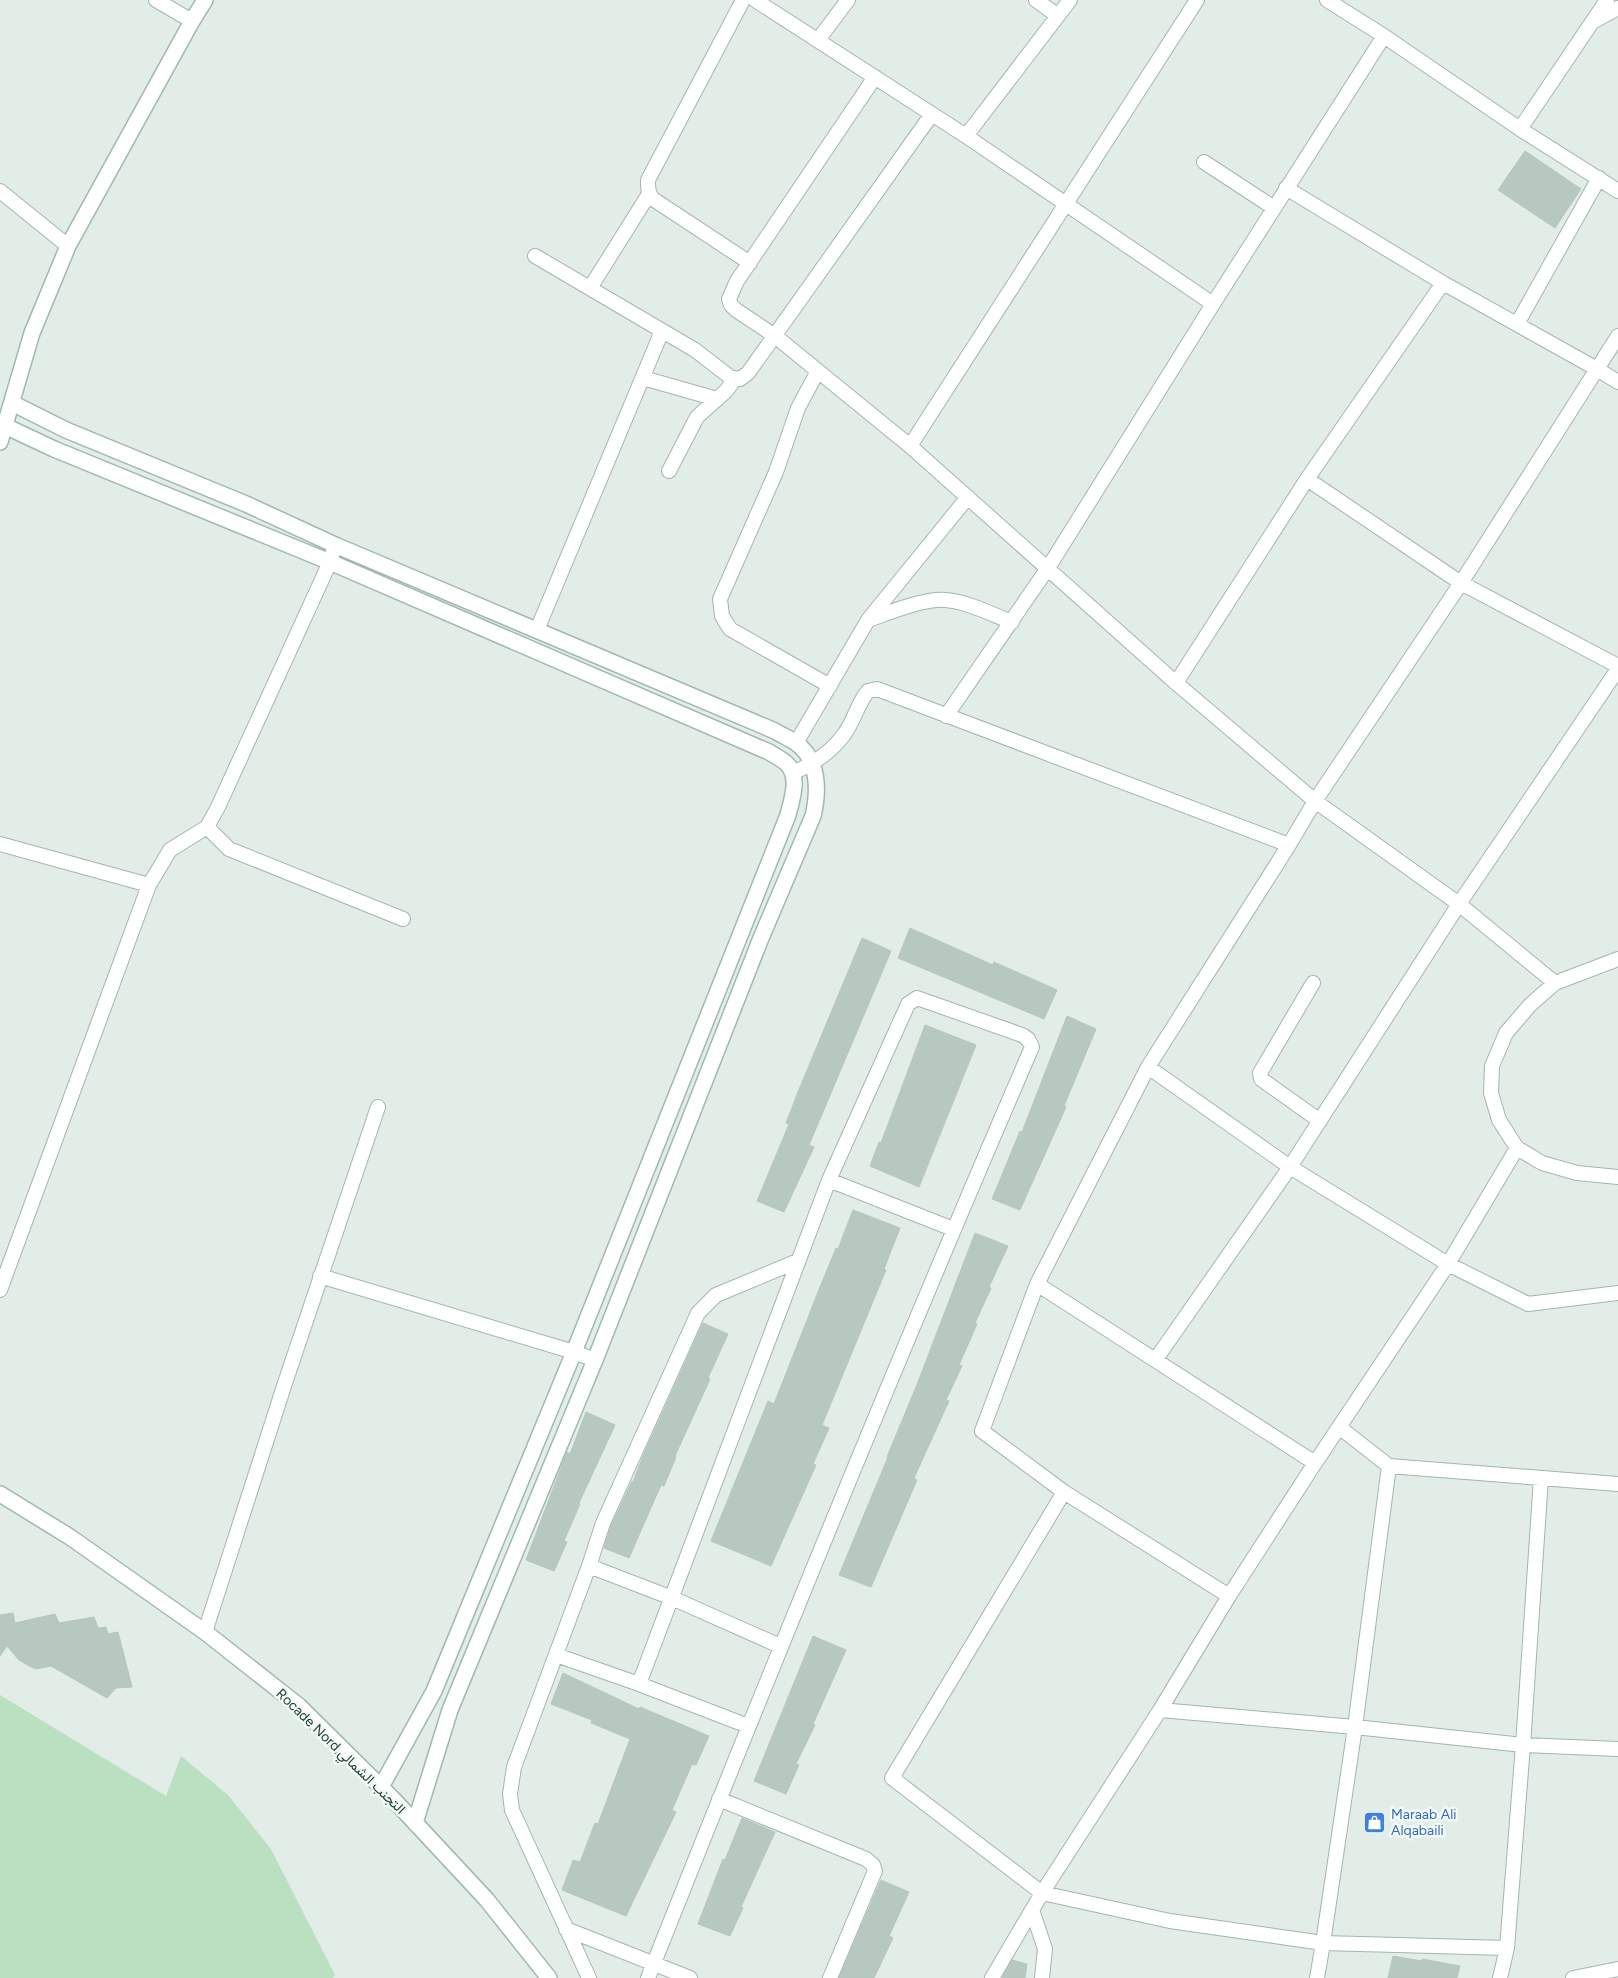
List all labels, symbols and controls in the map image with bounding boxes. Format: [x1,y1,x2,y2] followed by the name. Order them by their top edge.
[270,1685,409,1820] street label: Rocade Nord,التجنب الشمالي
[1391,1806,1456,1839] place label: Maraab Ali Alqabaili
[1363,1810,1387,1834] shop icon: Maraab Ali Alqabaili

